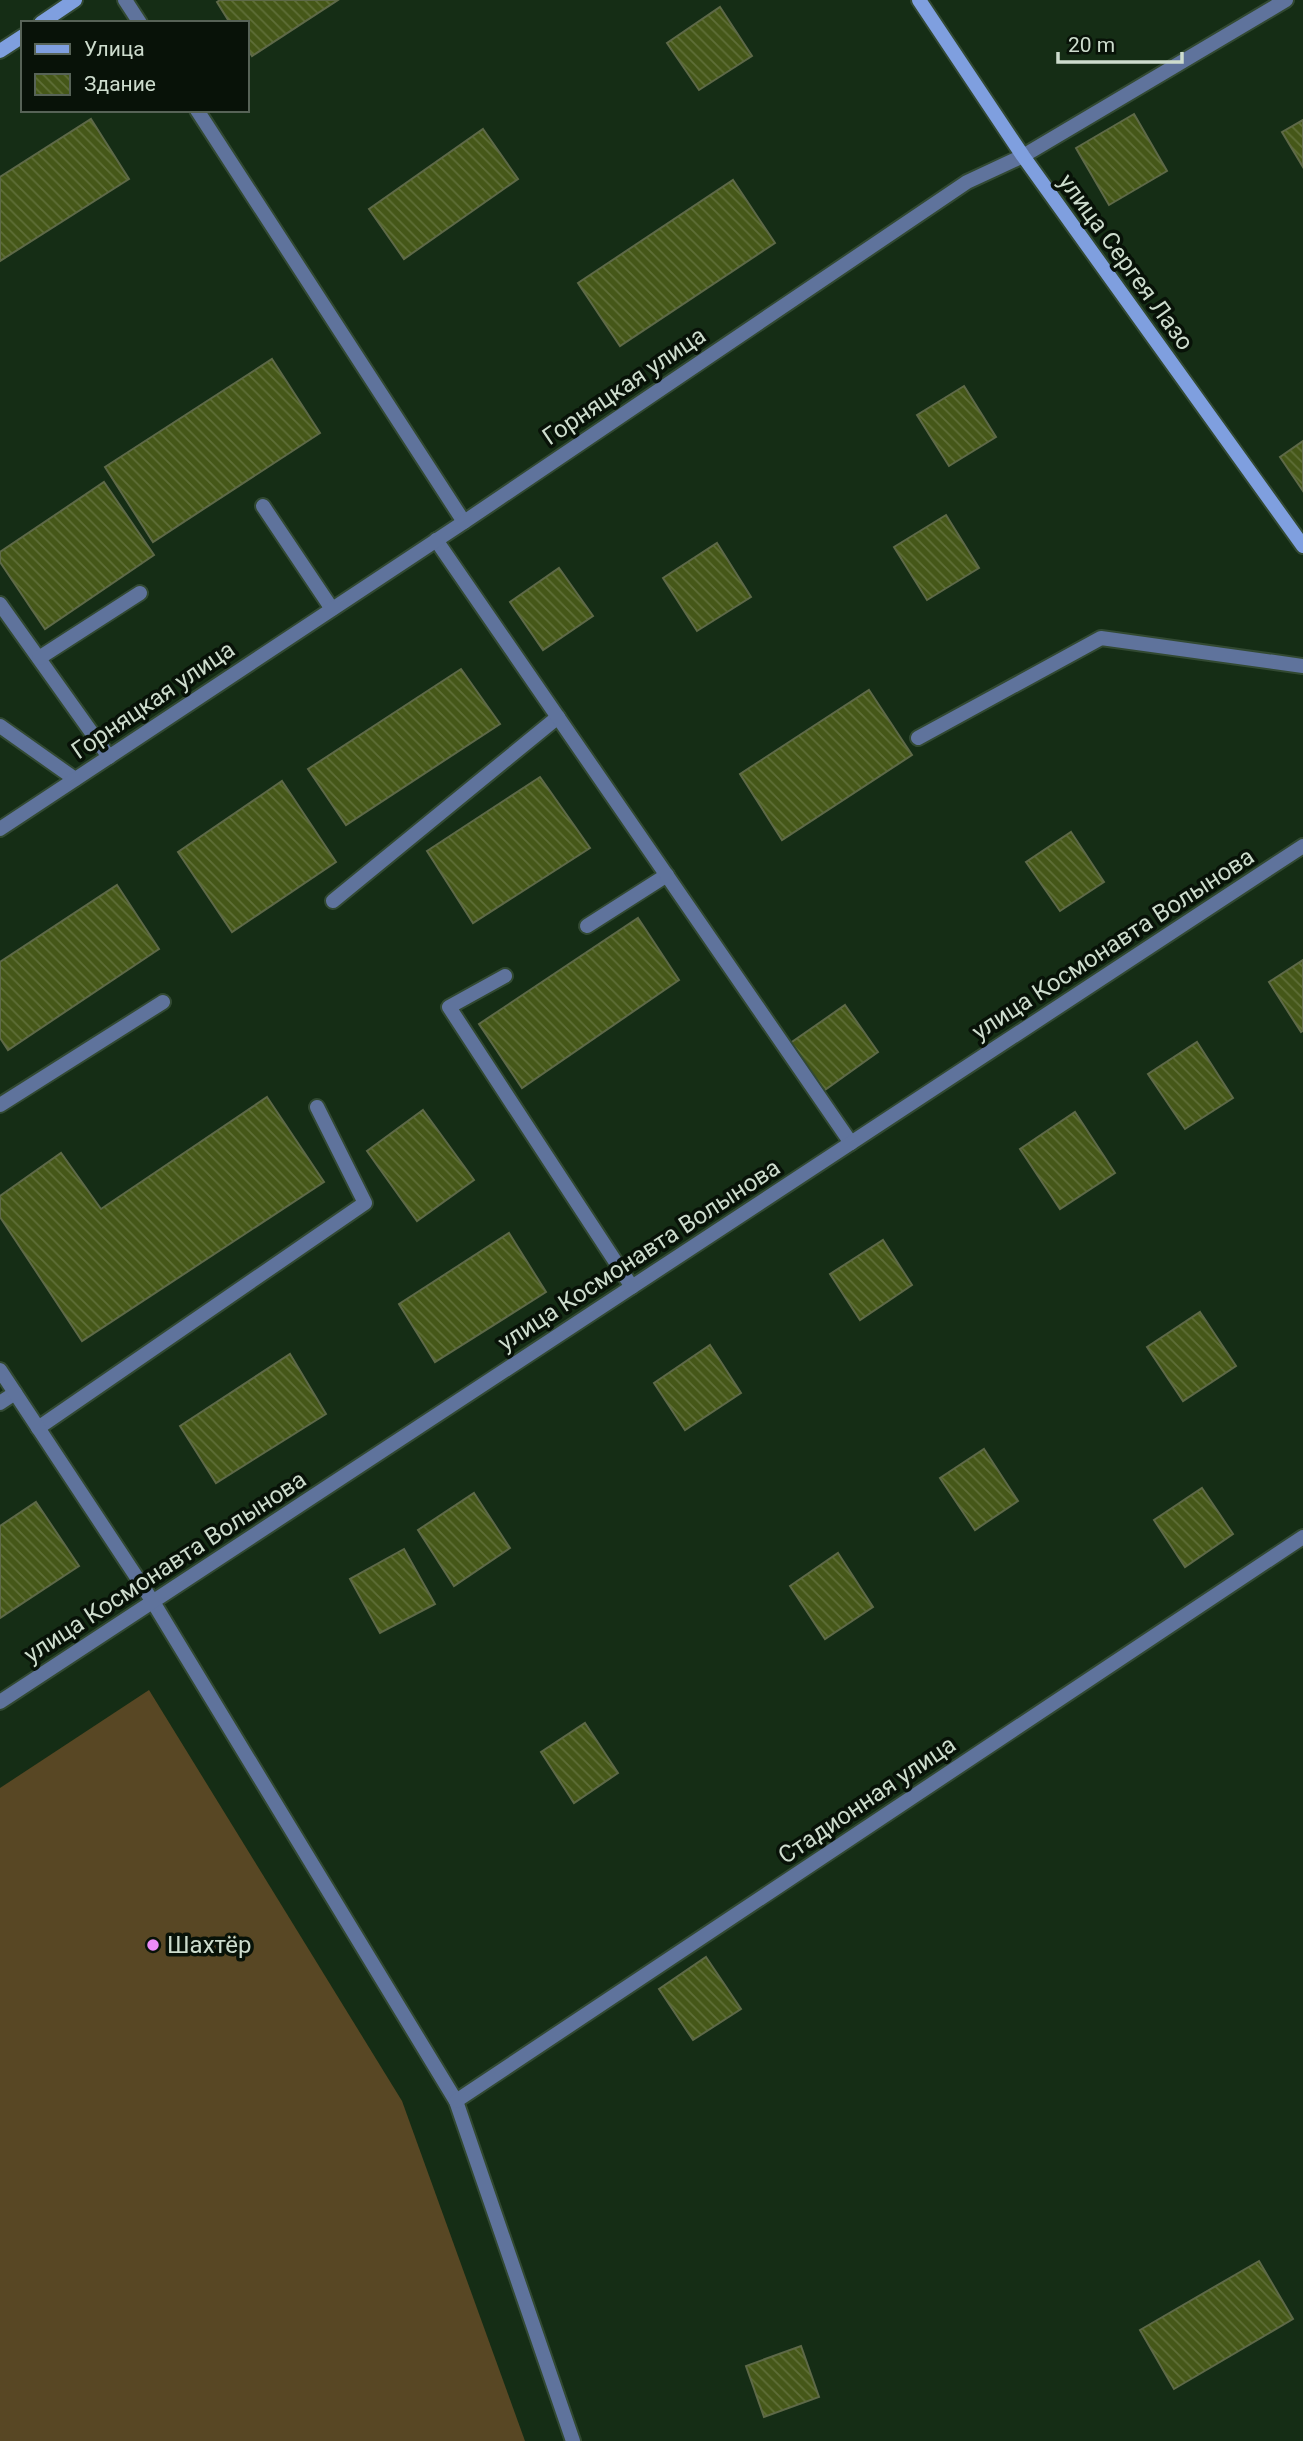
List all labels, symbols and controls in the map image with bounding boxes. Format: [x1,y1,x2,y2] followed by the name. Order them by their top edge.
[21,21,248,112] legend
[1058,21,1182,65] scale bar
[1068,33,1115,57] text: 20 m
[84,37,145,61] text: Улица
[84,72,156,96] text: Здание
[1053,168,1199,356] street label: улица Сергея Лазо
[537,321,711,451] street label: Горняцкая улица
[66,635,240,765] street label: Горняцкая улица
[967,842,1259,1046] street label: улица Космонавта Волынова
[493,1153,785,1357] street label: улица Космонавта Волынова
[19,1465,311,1669] street label: улица Космонавта Волынова
[773,1730,961,1870] street label: Стадионная улица
[167,1931,251,1959] place label: Шахтёр
[145,1937,161,1953] marker: Шахтёр

